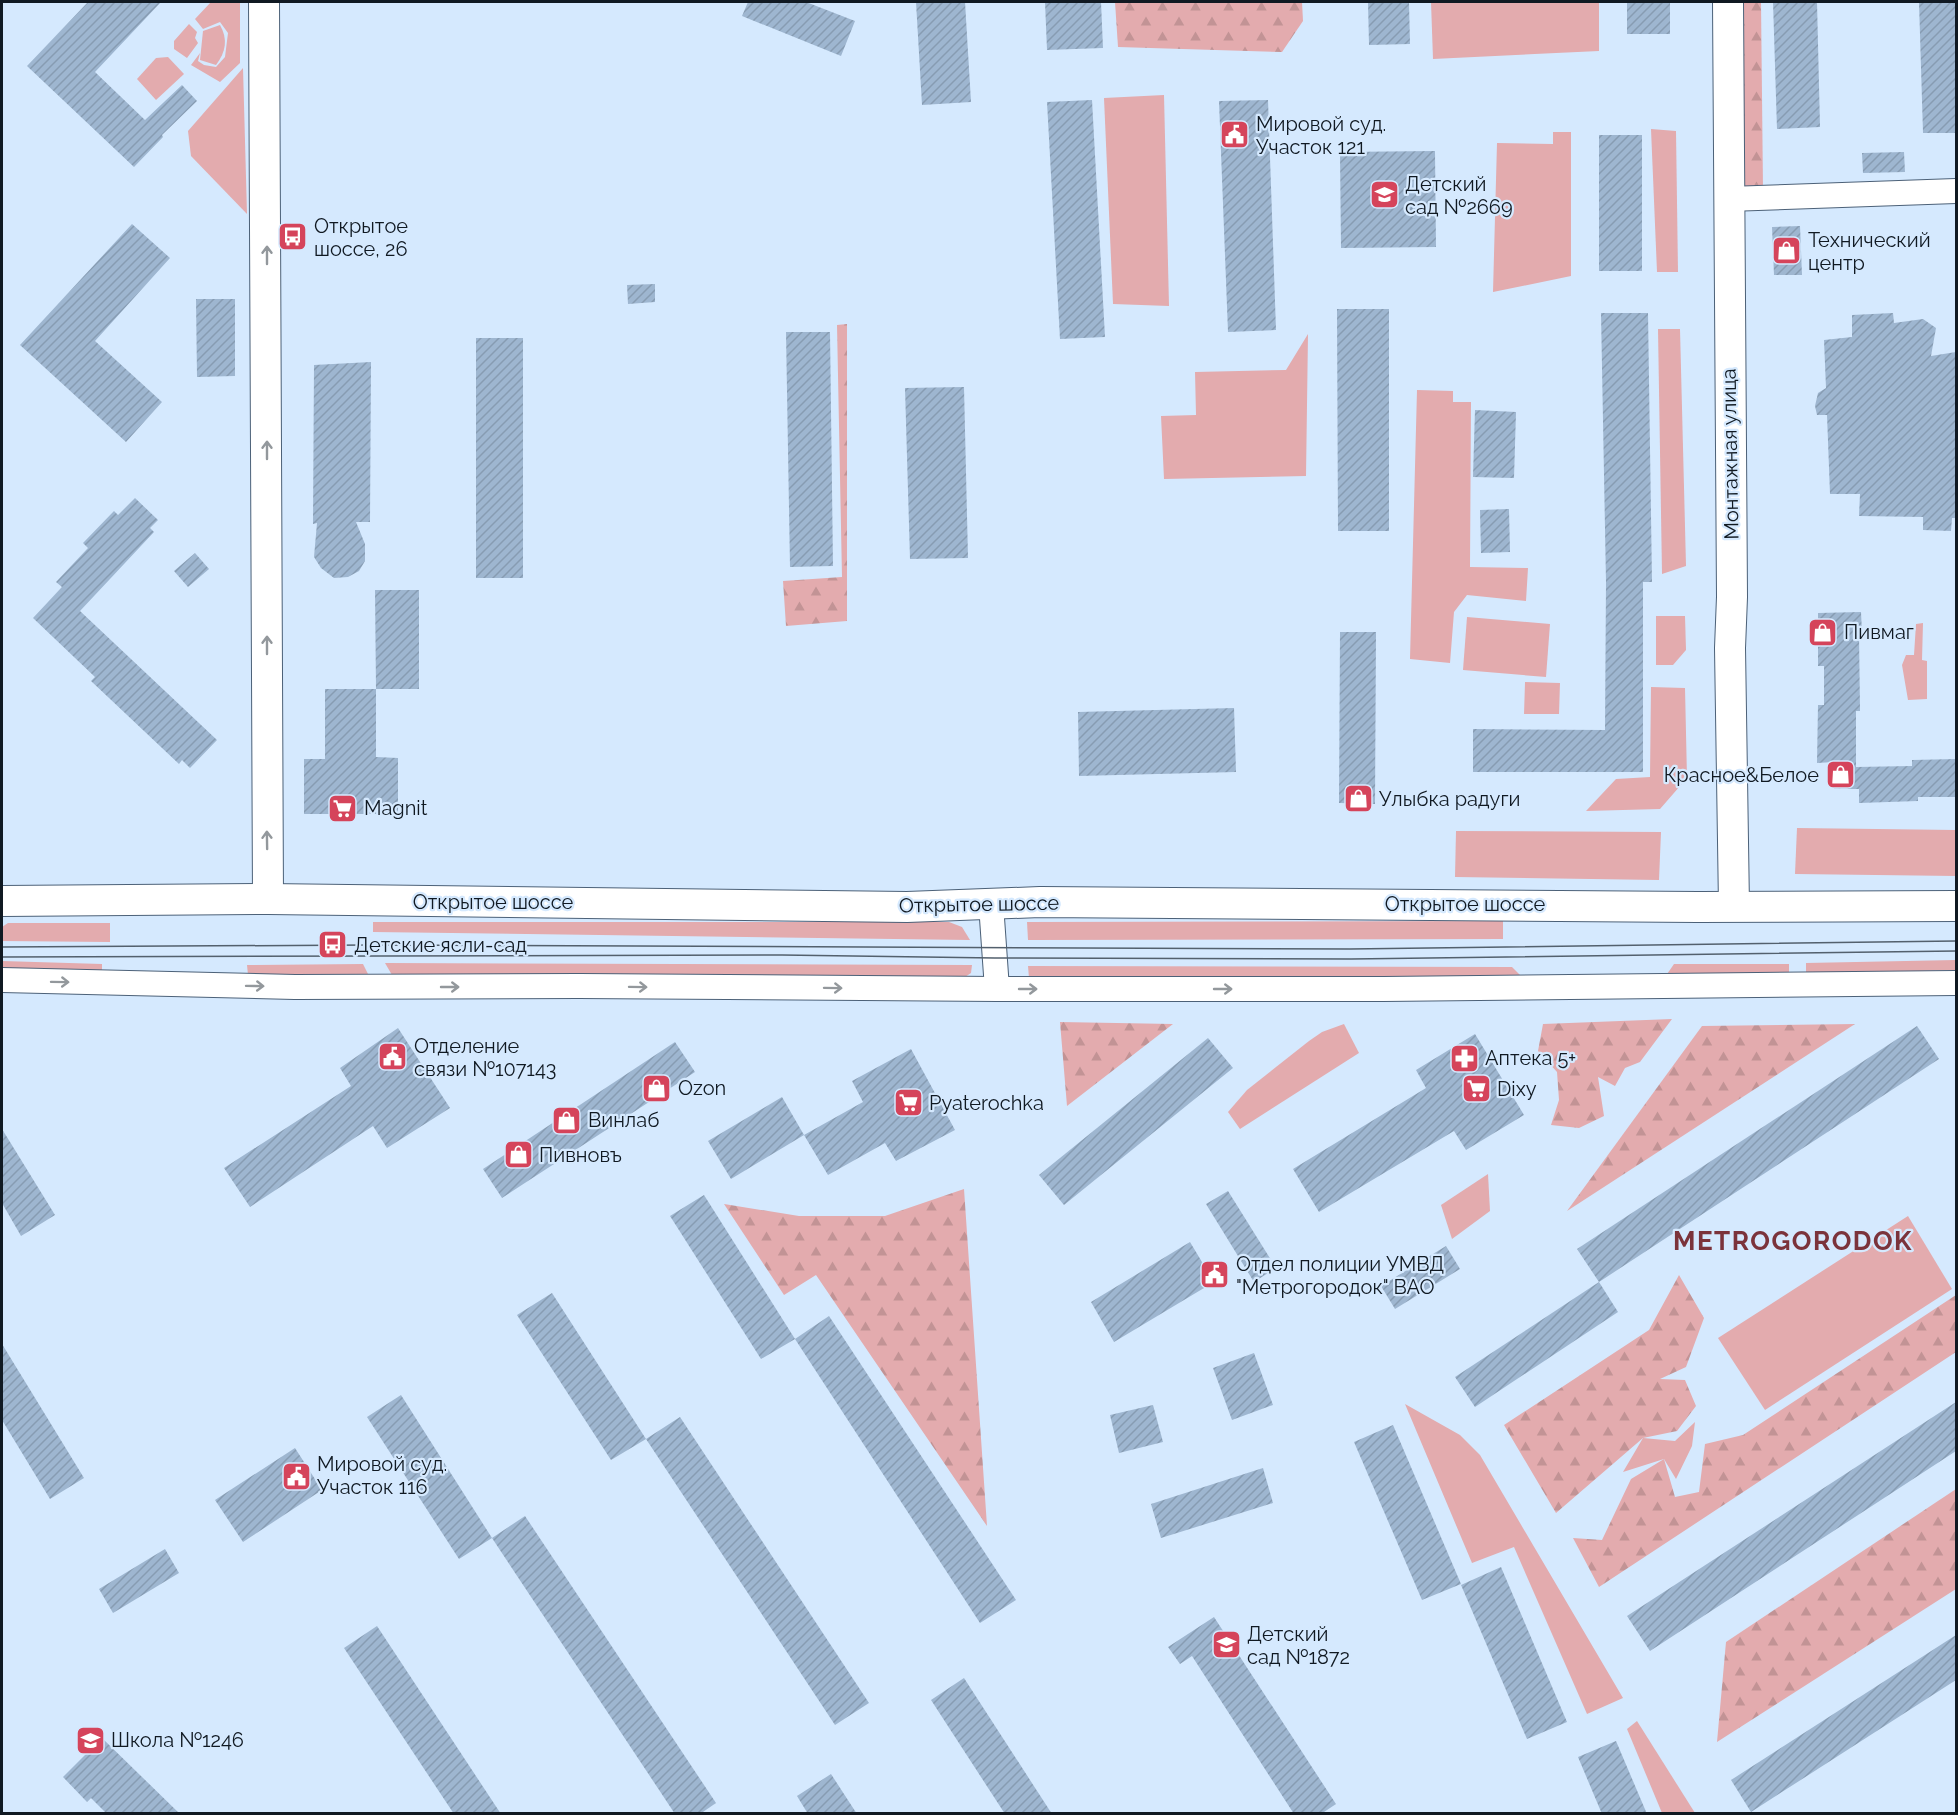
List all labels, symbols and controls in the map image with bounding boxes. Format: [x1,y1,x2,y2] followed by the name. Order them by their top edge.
[1256,112,1386,159] place label: Мировой суд. Участок 121
[1219,119,1251,151] public building icon: Мировой суд. Участок 121
[1405,172,1513,219] place label: Детский сад №2669
[1368,179,1400,211] school or university icon: Детский сад №2669
[314,214,408,261] place label: Открытое шоссе, 26
[277,221,309,253] bus stop icon: Открытое шоссе, 26
[1808,228,1931,275] place label: Технический центр
[1771,235,1803,267] shop icon: Технический центр
[261,246,272,266] one-way arrow
[1717,368,1743,540] street label: Монтажная улица
[261,441,273,461] one-way arrow
[1807,616,1839,648] shop icon: Пивмаг
[1844,620,1914,644] place label: Пивмаг
[261,636,273,656] one-way arrow
[1824,759,1856,791] shop icon: Красное&Белое
[1664,763,1819,787] place label: Красное&Белое
[1342,783,1374,815] shop icon: Улыбка радуги
[1379,787,1520,811] place label: Улыбка радуги
[327,792,359,824] supermarket icon: Magnit
[364,796,428,820] place label: Magnit
[261,831,273,851] one-way arrow
[413,890,574,914] street label: Открытое шоссе
[899,891,1060,917] street label: Открытое шоссе
[1385,892,1546,916] street label: Открытое шоссе
[317,929,349,961] bus stop icon: Детские ясли-сад
[354,933,527,957] place label: Детские ясли-сад
[49,976,69,988] one-way arrow
[244,981,264,992] one-way arrow
[439,981,459,993] one-way arrow
[627,981,647,992] one-way arrow
[822,982,842,994] one-way arrow
[1017,983,1037,995] one-way arrow
[1212,983,1232,995] one-way arrow
[414,1034,557,1081] place label: Отделение связи №107143
[377,1041,409,1073] public building icon: Отделение связи №107143
[1448,1042,1480,1074] pharmacy icon: Аптека 5+
[1485,1046,1576,1070] place label: Аптека 5+
[641,1072,673,1104] shop icon: Ozon
[1460,1073,1492,1105] supermarket icon: Dixy
[678,1076,726,1100] place label: Ozon
[1497,1077,1537,1101] place label: Dixy
[892,1087,924,1119] supermarket icon: Pyaterochka
[929,1091,1044,1115] place label: Pyaterochka
[551,1104,583,1136] shop icon: Винлаб
[588,1108,659,1132] place label: Винлаб
[502,1139,534,1171] shop icon: Пивновъ
[539,1143,622,1167] place label: Пивновъ
[1673,1226,1913,1256] district label: METROGORODOK
[1236,1252,1444,1299] place label: Отдел полиции УМВД "Метрогородок" ВАО
[1199,1259,1231,1291] public building icon: Отдел полиции УМВД "Метрогородок" ВАО
[317,1452,447,1499] place label: Мировой суд. Участок 116
[280,1460,312,1492] public building icon: Мировой суд. Участок 116
[1247,1622,1350,1669] place label: Детский сад №1872
[1210,1629,1242,1661] school or university icon: Детский сад №1872
[74,1724,106,1756] school or university icon: Школа №1246
[111,1728,244,1752] place label: Школа №1246

